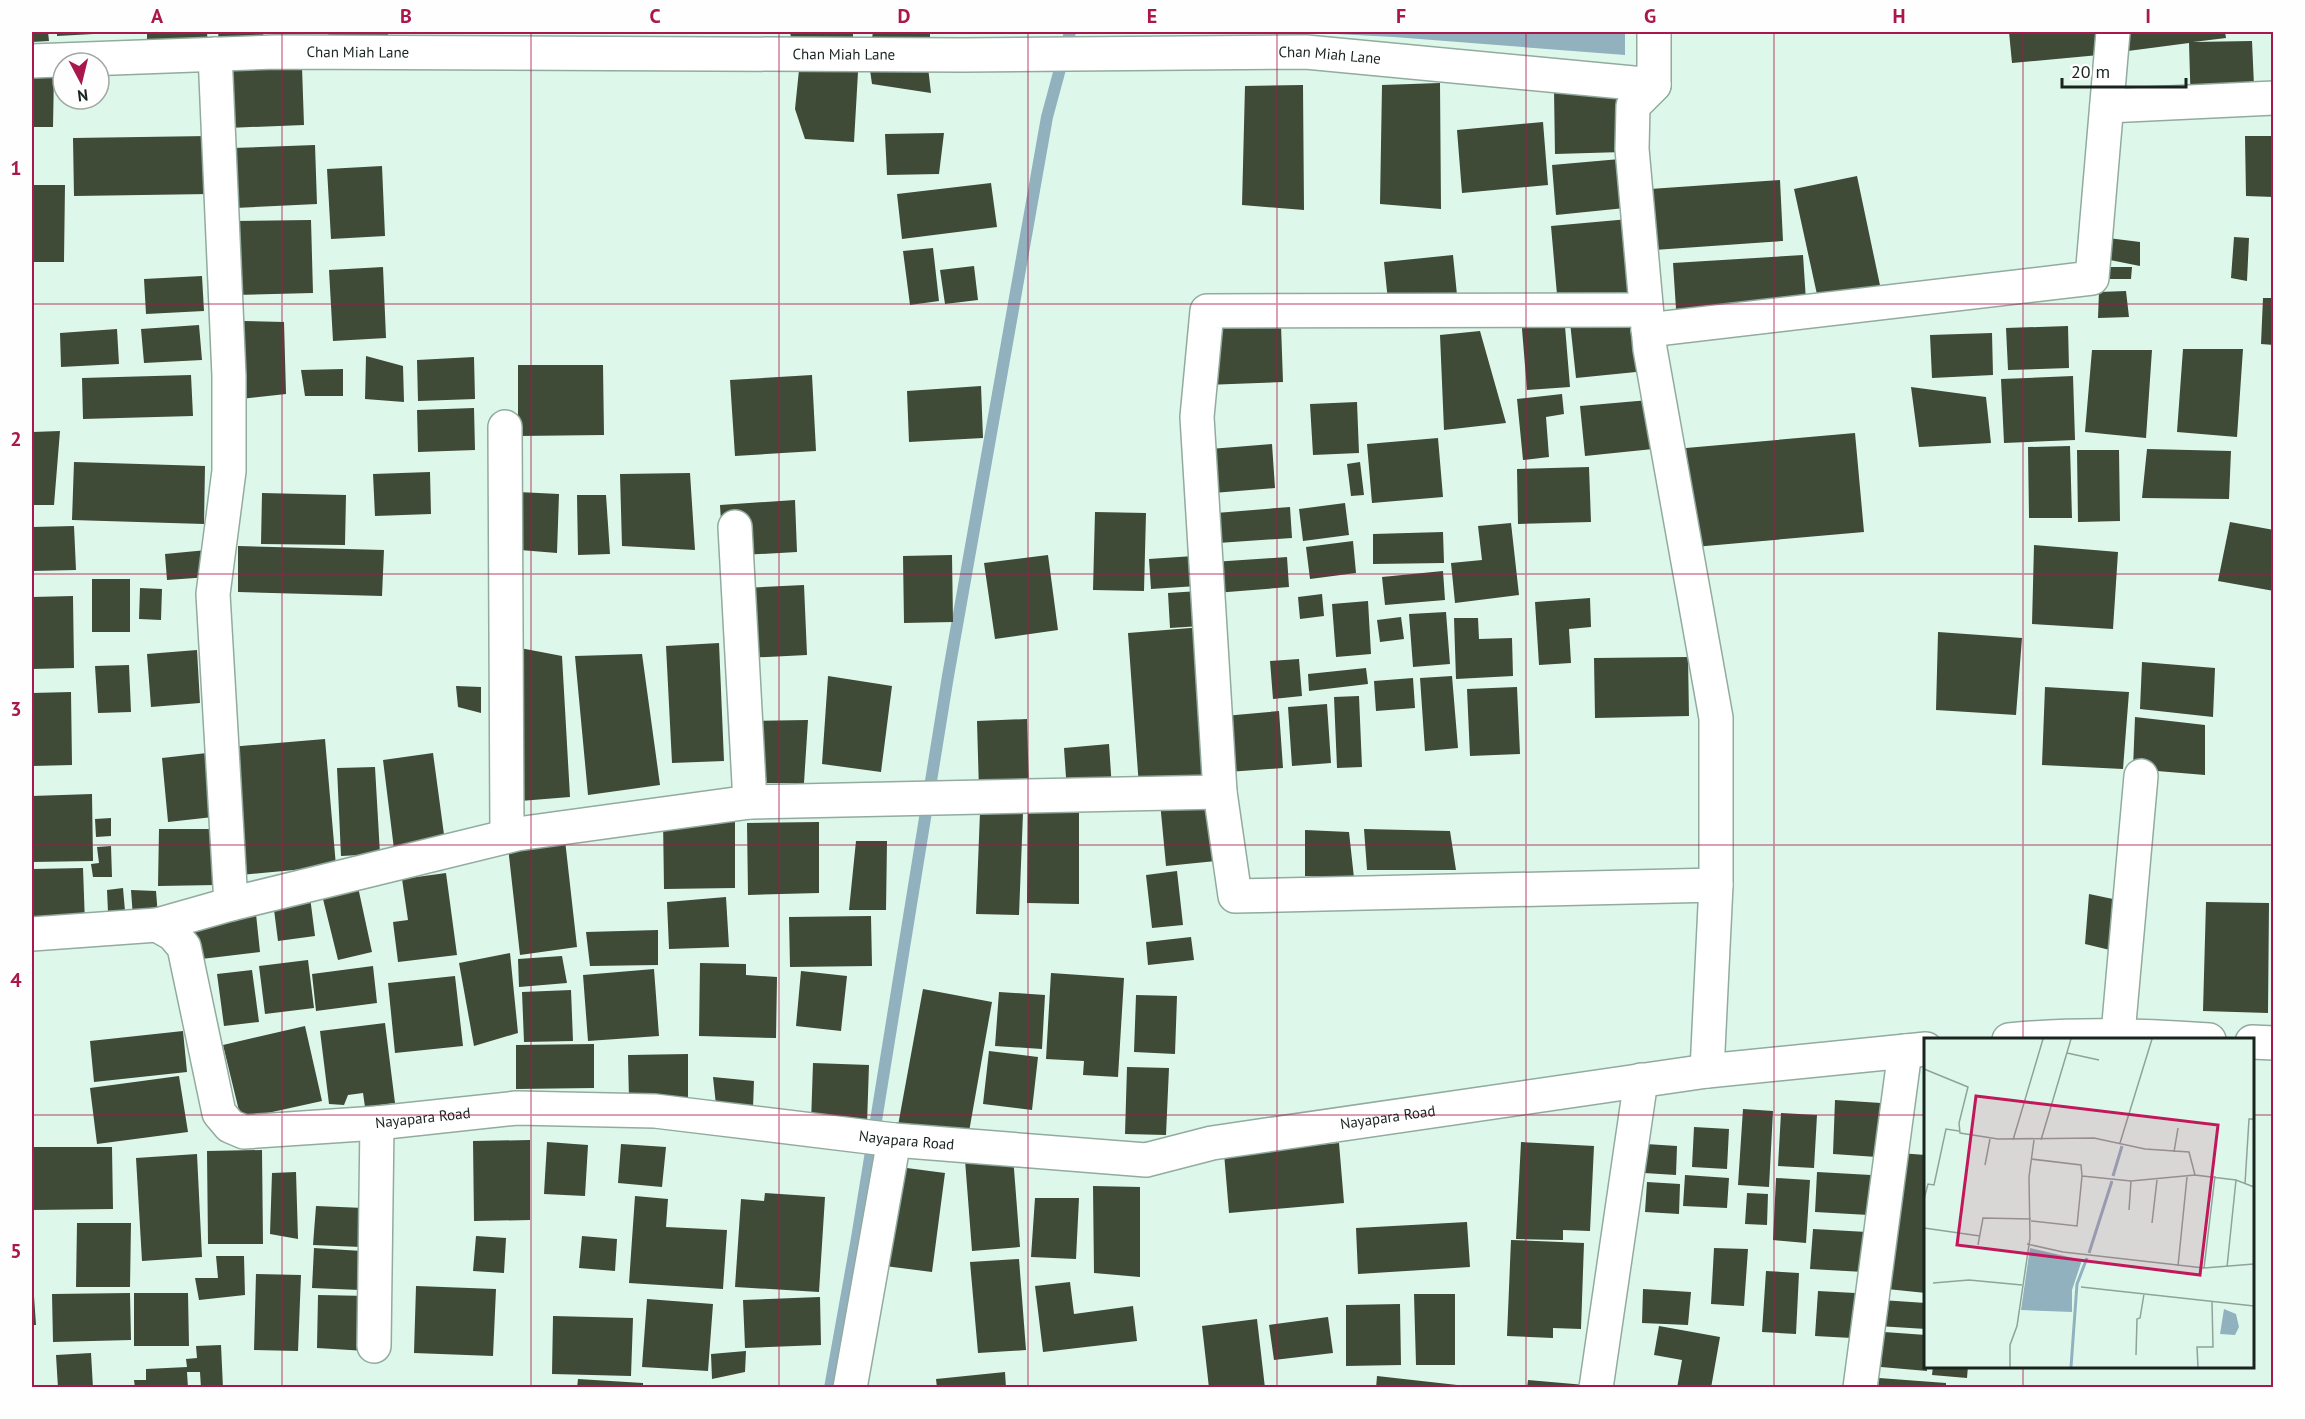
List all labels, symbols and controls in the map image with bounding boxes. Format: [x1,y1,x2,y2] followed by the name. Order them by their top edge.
[151,3,164,29] text: A
[400,3,412,29] text: B
[649,3,661,29] text: C
[898,3,911,29] text: D
[1147,3,1157,29] text: E
[1396,3,1406,29] text: F
[1644,3,1656,29] text: G
[1892,3,1906,29] text: H
[2145,3,2151,29] text: I
[306,42,409,62] street label: Chan Miah Lane
[1278,42,1382,68] street label: Chan Miah Lane
[792,44,895,64] street label: Chan Miah Lane
[51,51,111,111] north arrow
[2062,51,2186,89] scale bar
[2071,60,2110,83] text: 20 m
[76,85,89,106] text: N
[10,155,22,181] text: 1
[10,426,22,452] text: 2
[10,696,22,722] text: 3
[10,967,22,993] text: 4
[1924,1038,2254,1368] inset map
[1339,1101,1436,1133] street label: Nayapara Road
[374,1103,471,1132] street label: Nayapara Road
[858,1126,955,1154] street label: Nayapara Road
[10,1238,22,1264] text: 5

